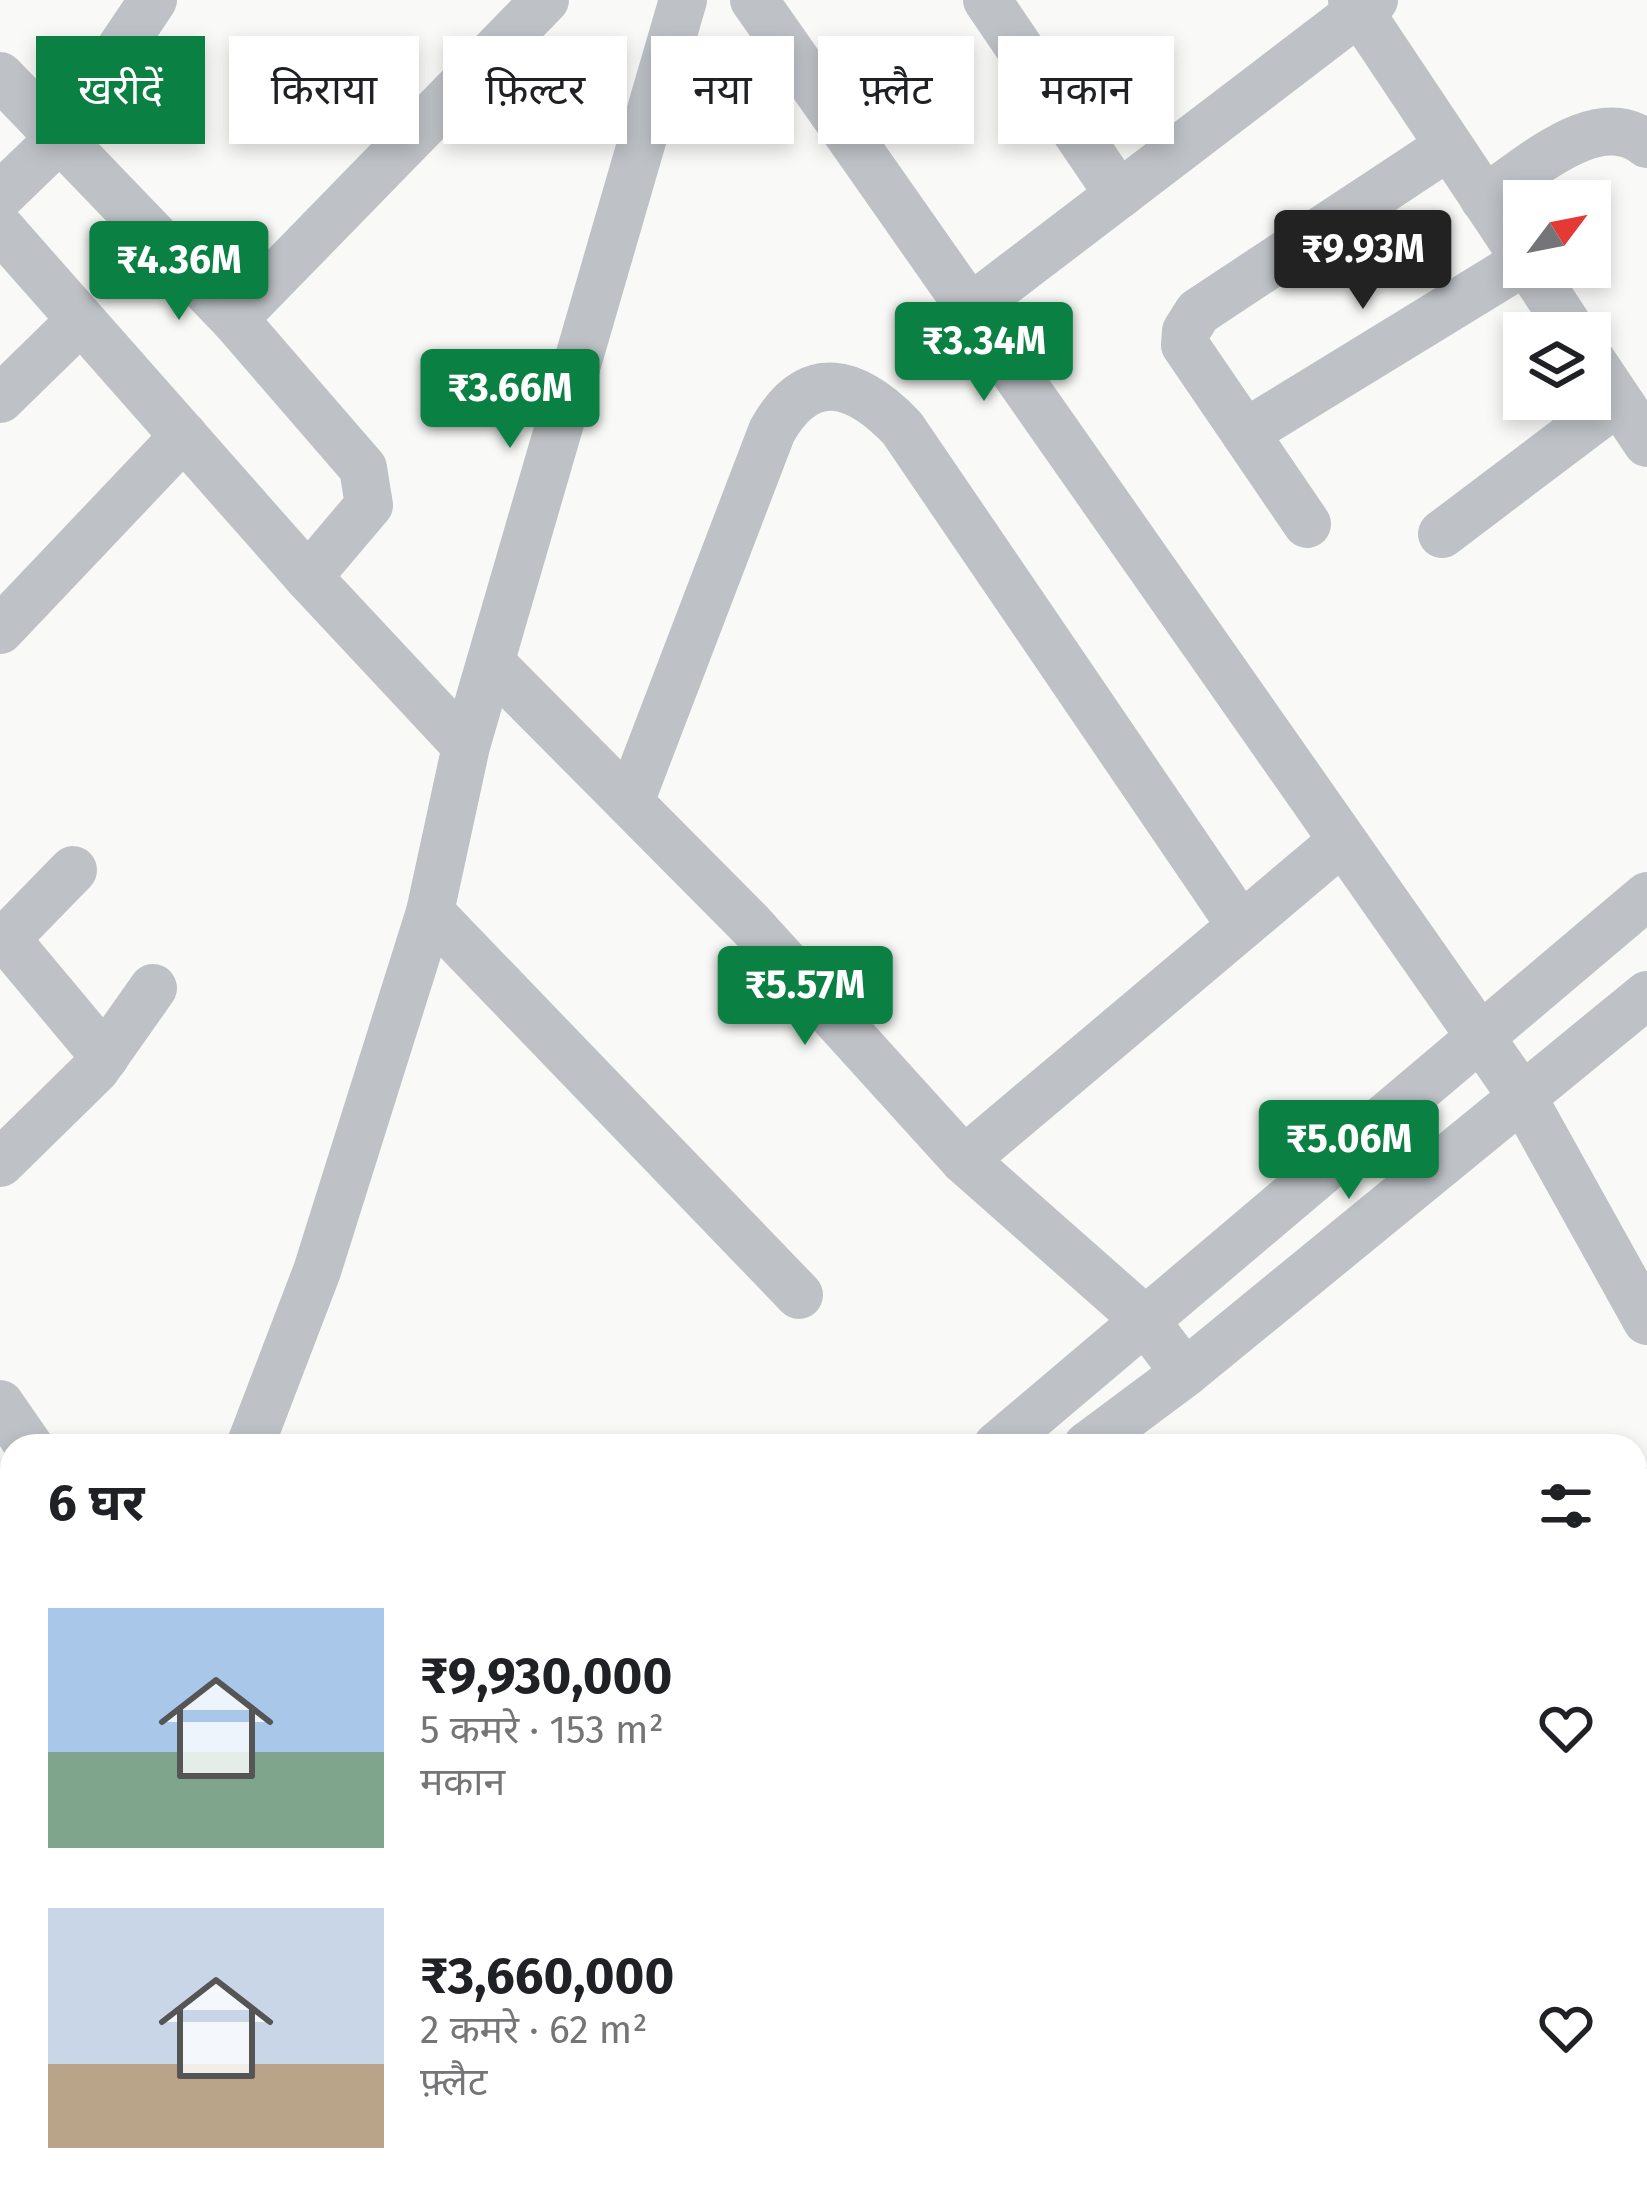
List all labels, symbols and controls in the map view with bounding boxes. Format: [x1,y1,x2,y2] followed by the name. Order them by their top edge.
[36,36,205,144] chip: खरीदें
[229,36,419,144] chip: किराया
[443,36,627,144] chip: फ़िल्टर
[651,36,794,144] chip: नया
[818,36,974,144] chip: फ़्लैट
[998,36,1174,144] chip: मकान
[1503,180,1611,288] north arrow
[1503,180,1611,420] map controls
[1265,210,1461,312] pin: ₹9.93M
[81,221,277,323] pin: ₹4.36M
[1301,226,1425,272] text: ₹9.93M
[116,237,242,283] text: ₹4.36M
[886,302,1082,404] pin: ₹3.34M
[1503,312,1611,420] button: layers
[922,318,1046,364] text: ₹3.34M
[412,349,608,451] pin: ₹3.66M
[447,365,573,411] text: ₹3.66M
[707,946,903,1048] pin: ₹5.57M
[745,962,865,1008] text: ₹5.57M
[1251,1100,1447,1202] pin: ₹5.06M
[1286,1116,1412,1162] text: ₹5.06M
[48,1472,144,1534] text: 6 घर
[1533,1473,1599,1539] icon: filters
[420,1645,672,1707] text: ₹9,930,000
[144,1656,288,1800] icon: home
[1533,1695,1599,1761] icon: heart
[420,1707,664,1753] text: 5 कमरे · 153 m²
[420,1759,505,1805] text: मकान
[420,1945,674,2007] text: ₹3,660,000
[144,1956,288,2100] icon: home
[1533,1995,1599,2061] icon: heart
[420,2007,648,2053] text: 2 कमरे · 62 m²
[420,2059,487,2105] text: फ़्लैट

